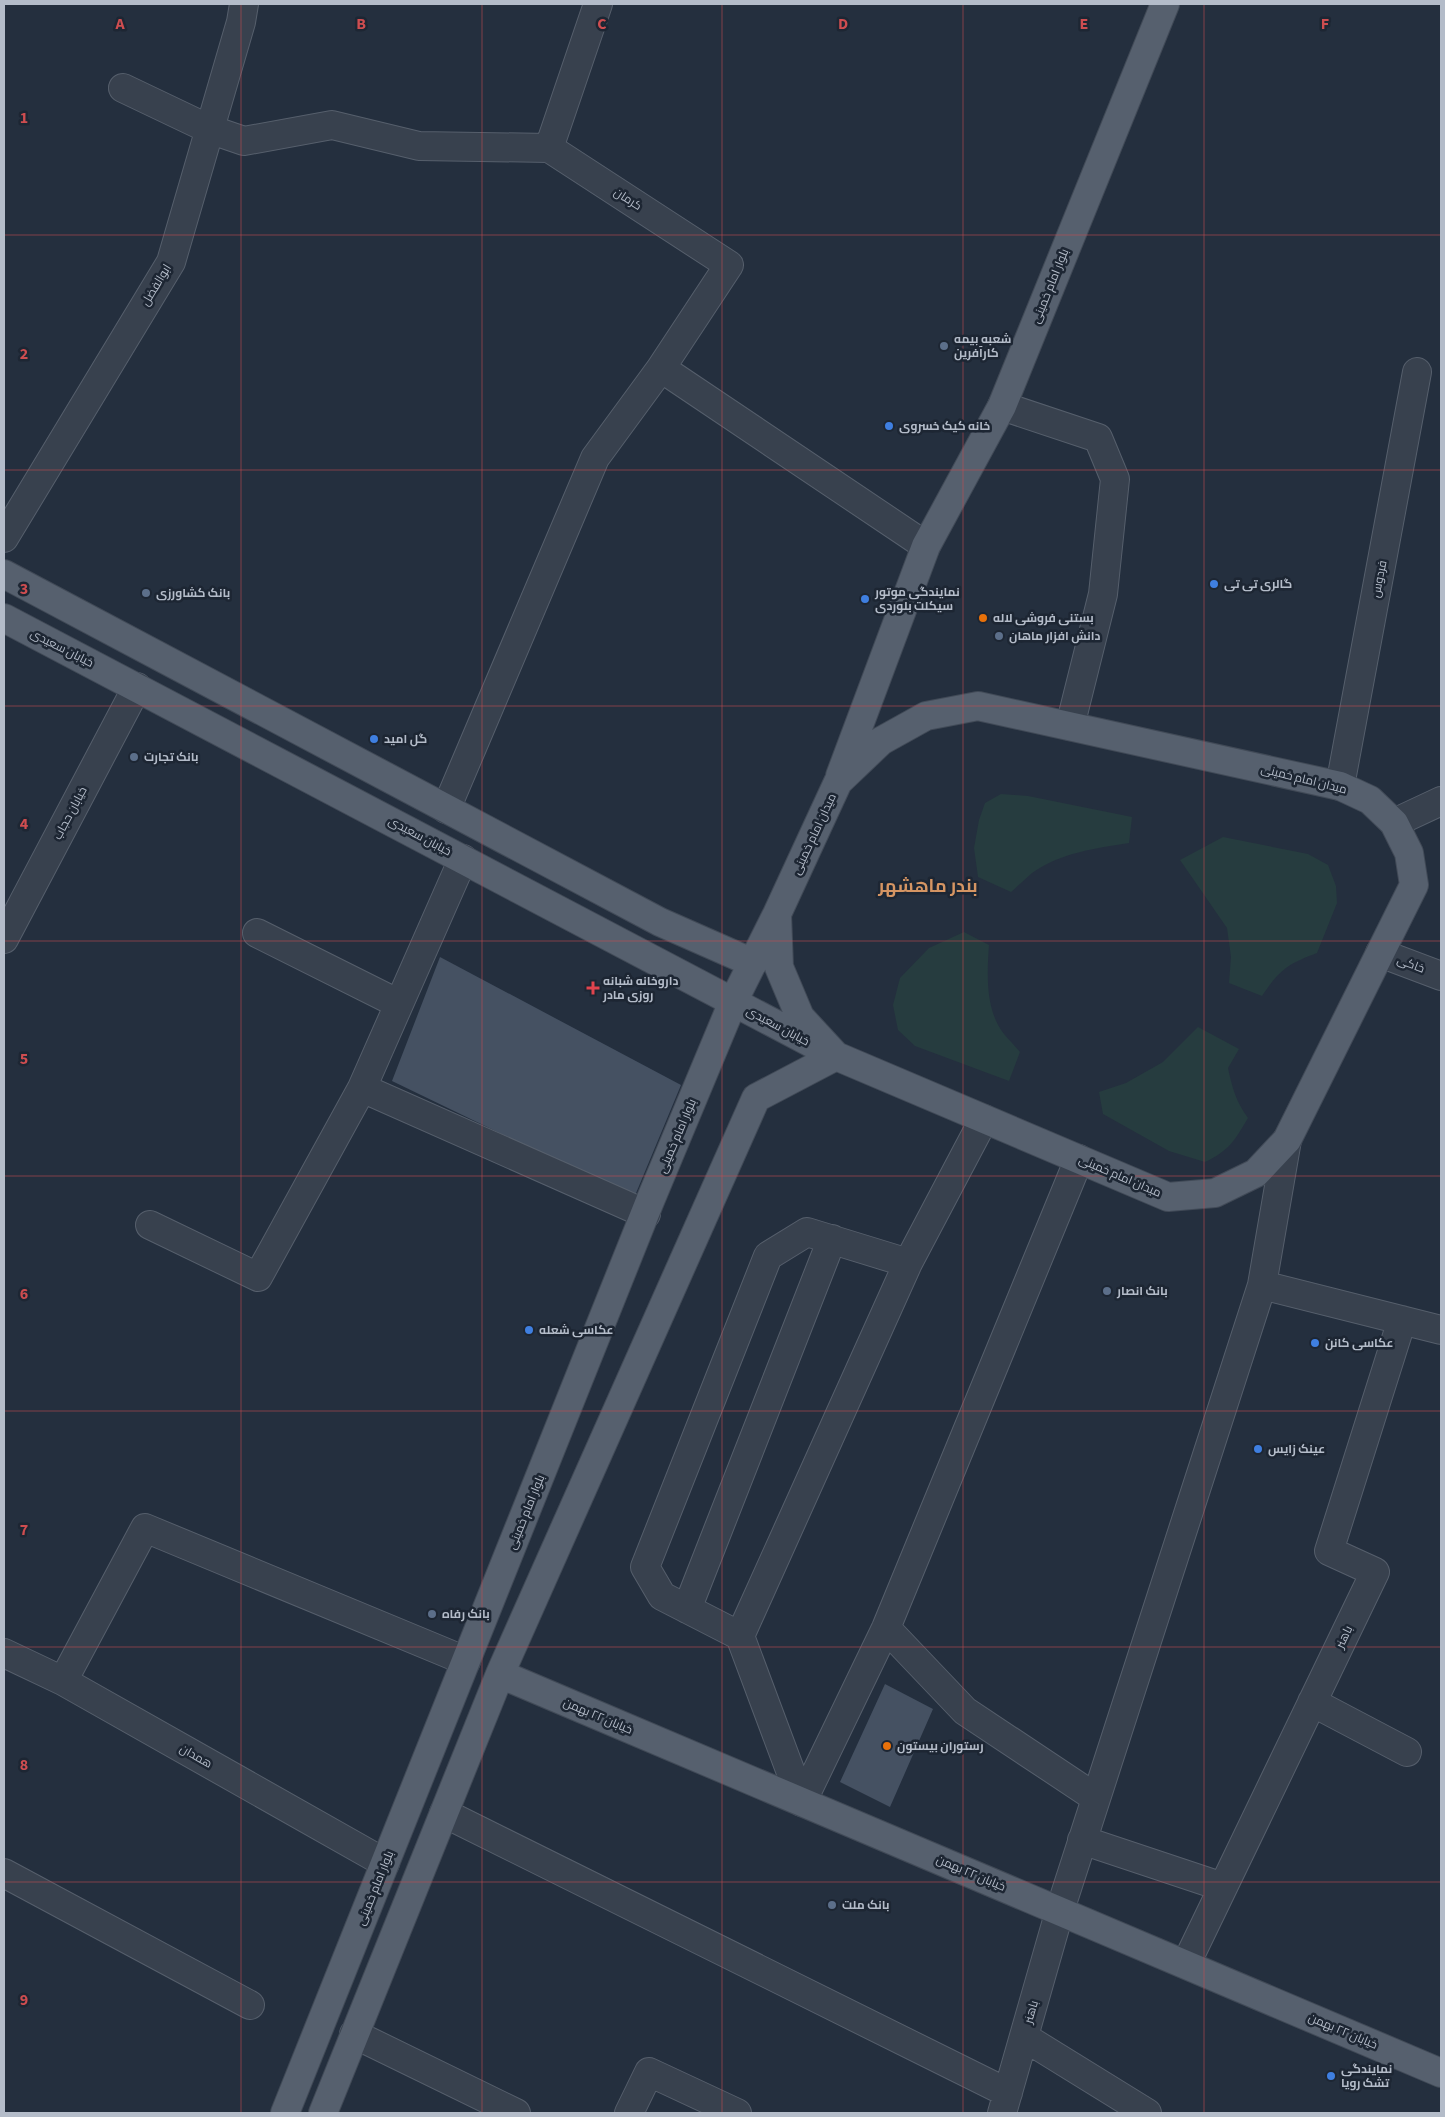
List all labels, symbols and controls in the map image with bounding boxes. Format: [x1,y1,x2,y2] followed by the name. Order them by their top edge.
[114,13,125,35] text: A
[356,13,366,35] text: B
[597,13,607,35] text: C
[838,13,848,35] text: D
[1080,13,1088,35] text: E
[1321,13,1329,35] text: F
[20,107,28,129] text: 1
[610,184,645,215] street label: کرمان
[1028,246,1073,326] street label: بلوار امام خمینی
[137,261,176,309] street label: ابوالفضل
[954,331,1012,362] place label: شعبه بیمه کارآفرین
[938,340,950,352] marker: شعبه بیمه کارآفرین
[20,343,28,365] text: 2
[899,418,990,435] place label: خانه کیک خسروی
[883,420,895,432] marker: خانه کیک خسروی
[1368,559,1391,599] street label: فردوس
[1224,576,1292,593] place label: گالری تی تی
[20,578,28,600] text: 3
[1208,578,1220,590] marker: گالری تی تی
[874,584,960,615] place label: نمایندگی موتور سیکلت بلوردی
[156,585,230,602] place label: بانک کشاورزی
[140,587,152,599] marker: بانک کشاورزی
[859,593,871,605] marker: نمایندگی موتور سیکلت بلوردی
[993,610,1094,627] place label: بستنی فروشی لاله
[977,612,989,624] marker: بستنی فروشی لاله
[27,625,96,672] street label: خیابان سعیدی
[1009,628,1101,645] place label: دانش افزار ماهان
[993,630,1005,642] marker: دانش افزار ماهان
[384,731,427,748] place label: گل امید
[368,733,380,745] marker: گل امید
[144,749,199,766] place label: بانک تجارت
[128,751,140,763] marker: بانک تجارت
[1259,761,1349,798] street label: میدان امام خمینی
[49,784,92,843] street label: خیابان حجاب
[788,791,841,878] street label: میدان امام خمینی
[20,813,29,835] text: 4
[385,813,454,860] street label: خیابان سعیدی
[877,874,978,899] district label: بندر ماهشهر
[1395,951,1427,977] street label: خاکی
[602,973,678,1004] place label: داروخانه شبانه روزی مادر
[587,982,599,994] marker: داروخانه شبانه روزی مادر
[743,1003,812,1050] street label: خیابان سعیدی
[20,1048,28,1070] text: 5
[654,1096,701,1176] street label: بلوار امام خمینی
[1076,1151,1164,1201] street label: میدان امام خمینی
[20,1283,28,1305] text: 6
[1116,1283,1168,1300] place label: بانک انصار
[1101,1285,1113,1297] marker: بانک انصار
[539,1322,613,1339] place label: عکاسی شعله
[523,1324,535,1336] marker: عکاسی شعله
[1325,1335,1393,1352] place label: عکاسی کانن
[1309,1337,1321,1349] marker: عکاسی کانن
[1268,1441,1325,1458] place label: عینک زایس
[1252,1443,1264,1455] marker: عینک زایس
[504,1472,549,1552] street label: بلوار امام خمینی
[20,1519,28,1541] text: 7
[442,1606,490,1623] place label: بانک رفاه
[426,1608,438,1620] marker: بانک رفاه
[1331,1623,1357,1652] street label: باهنر
[561,1694,635,1739] street label: خیابان ۲۲ بهمن
[897,1738,984,1755] place label: رستوران بیستون
[176,1740,215,1773] street label: همدان
[881,1740,893,1752] marker: رستوران بیستون
[20,1754,28,1776] text: 8
[353,1848,398,1928] street label: بلوار امام خمینی
[934,1851,1008,1896] street label: خیابان ۲۲ بهمن
[842,1897,890,1914] place label: بانک ملت
[826,1899,838,1911] marker: بانک ملت
[20,1989,28,2011] text: 9
[1020,1999,1043,2027] street label: باهنر
[1306,2009,1380,2054] street label: خیابان ۲۲ بهمن
[1341,2061,1392,2092] place label: نمایندگی تشک رویا
[1325,2070,1337,2082] marker: نمایندگی تشک رویا

